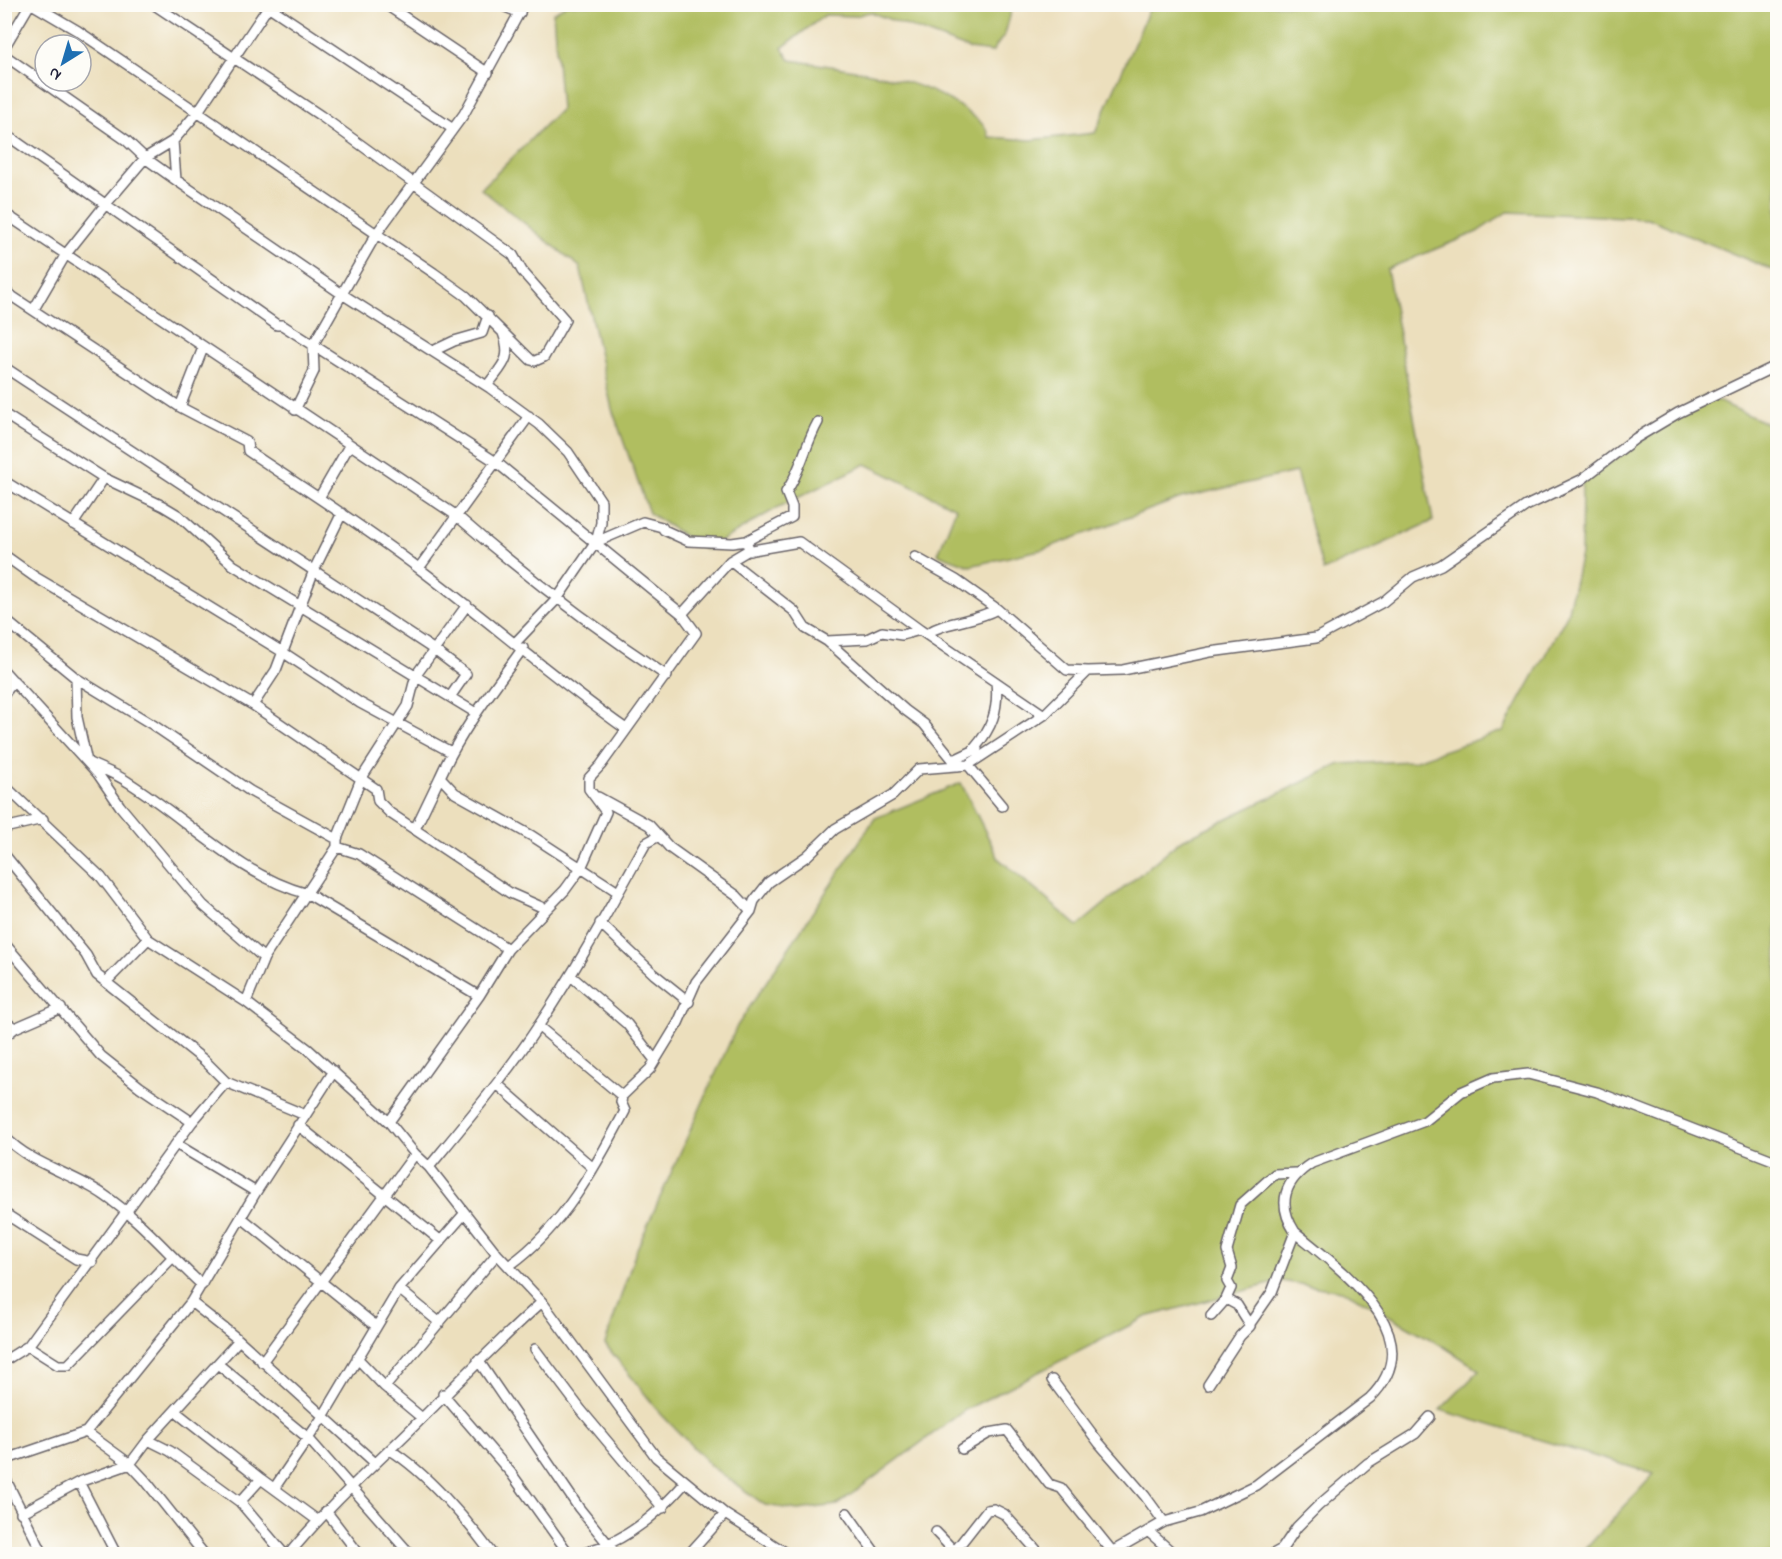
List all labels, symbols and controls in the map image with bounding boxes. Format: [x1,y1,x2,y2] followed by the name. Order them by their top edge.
[33,33,93,93] north arrow
[43,60,67,86] text: N

